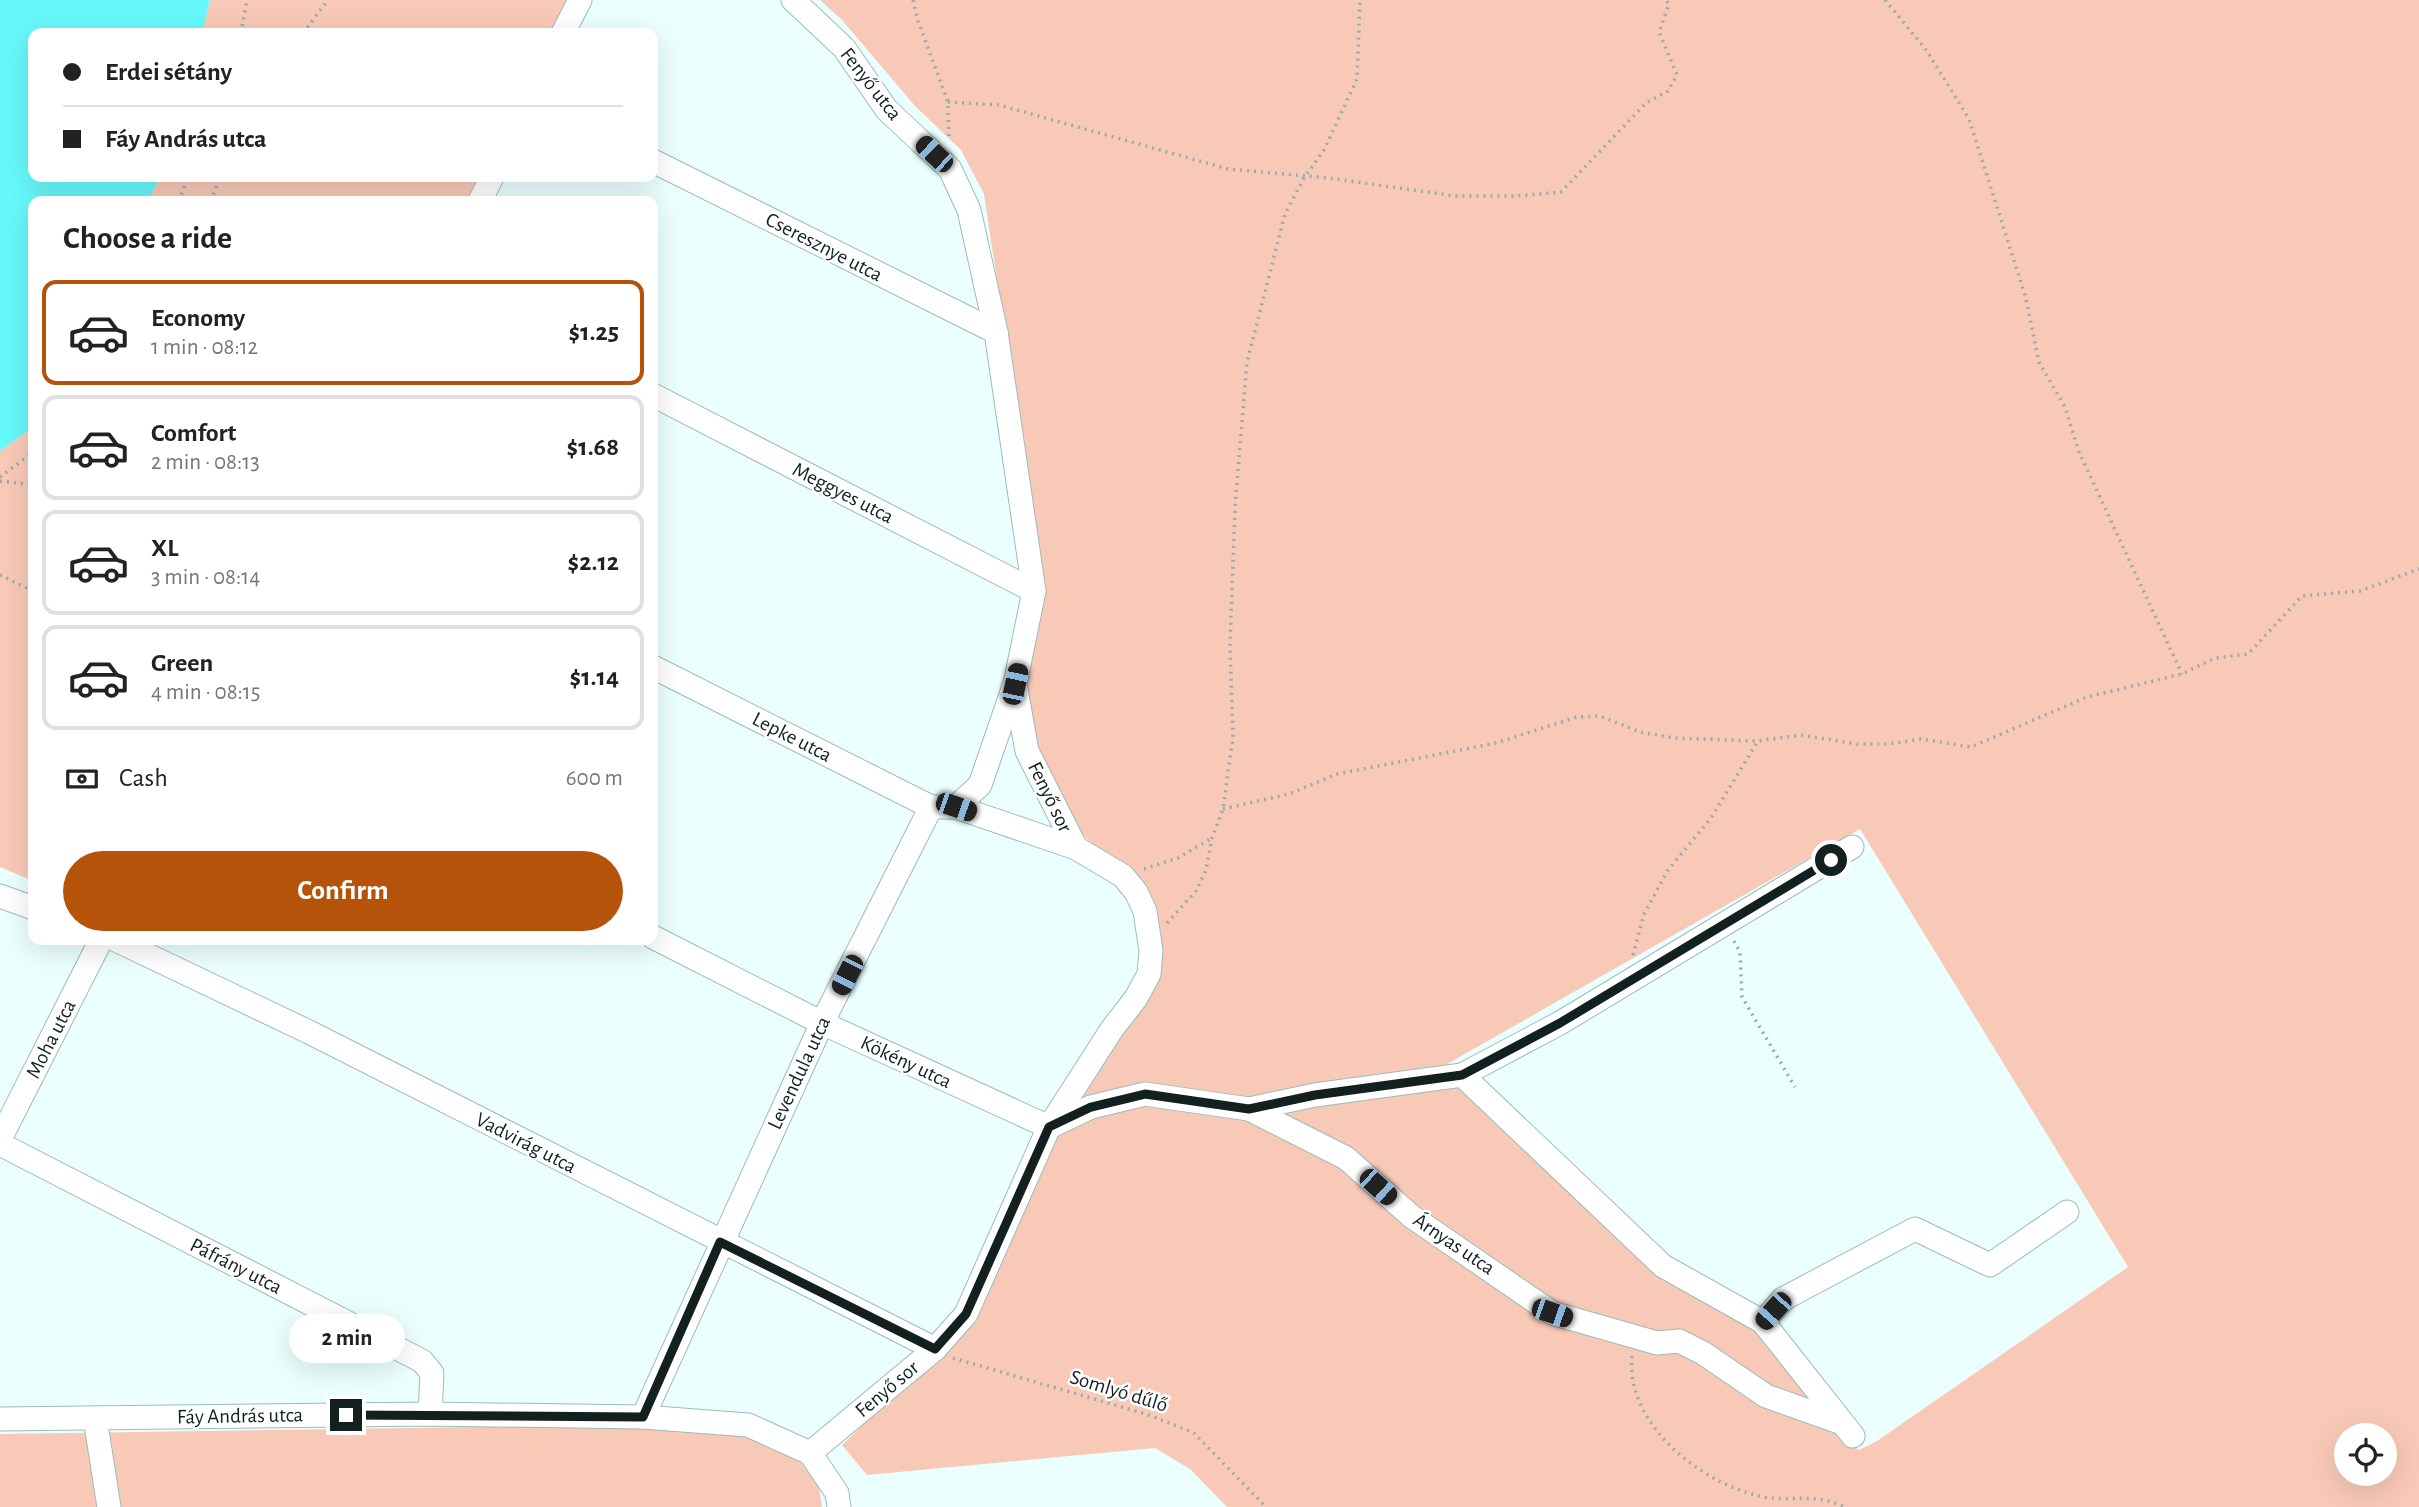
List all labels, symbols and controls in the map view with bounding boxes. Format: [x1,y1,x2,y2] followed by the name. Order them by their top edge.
[836,44,906,124] street label: Fenyő utca
[105,59,232,85] text: Erdei sétány
[105,126,267,152] text: Fáy András utca
[912,132,957,176] car
[762,209,886,286] street label: Cseresznye utca
[63,222,232,254] text: Choose a ride
[67,301,130,364] icon: car
[151,305,245,331] text: Economy
[569,319,619,345] text: $1.25
[151,336,258,359] text: 1 min · 08:12
[67,416,130,479] icon: car
[151,420,236,446] text: Comfort
[567,434,619,460] text: $1.68
[151,451,260,474] text: 2 min · 08:13
[789,459,897,528] street label: Meggyes utca
[67,531,130,594] icon: car
[151,535,178,561] text: XL
[567,549,619,575] text: $2.12
[151,566,260,589] text: 3 min · 08:14
[67,646,130,709] icon: car
[151,650,213,676] text: Green
[1001,661,1030,707] car
[570,664,619,690] text: $1.14
[151,681,260,704] text: 4 min · 08:15
[749,708,835,766] street label: Lepke utca
[1024,758,1076,836] street label: Fenyő sor
[63,760,101,798] icon: cash
[119,765,168,791] text: Cash
[566,767,623,790] text: 600 m
[933,790,980,824] car
[1815,844,1847,876] route start
[63,851,623,931] button: Confirm
[829,952,866,998] car
[22,996,80,1082] street label: Moha utca
[764,1013,834,1133] street label: Levendula utca
[857,1032,955,1092] street label: Kökény utca
[472,1109,580,1177] street label: Vadvirág utca
[1356,1165,1401,1209] car
[1409,1208,1500,1279] street label: Árnyas utca
[187,1234,286,1298] street label: Páfrány utca
[1752,1288,1795,1334] car
[1529,1296,1576,1330] car
[288,1314,404,1362] callout: 2 min
[321,1327,373,1350] text: 2 min
[851,1357,923,1421] street label: Fenyő sor
[1068,1366,1170,1416] street label: Somlyó dűlő
[330,1399,362,1431] route end
[177,1404,304,1428] street label: Fáy András utca
[2334,1423,2397,1486] map controls
[2334,1423,2397,1486] button: locate

